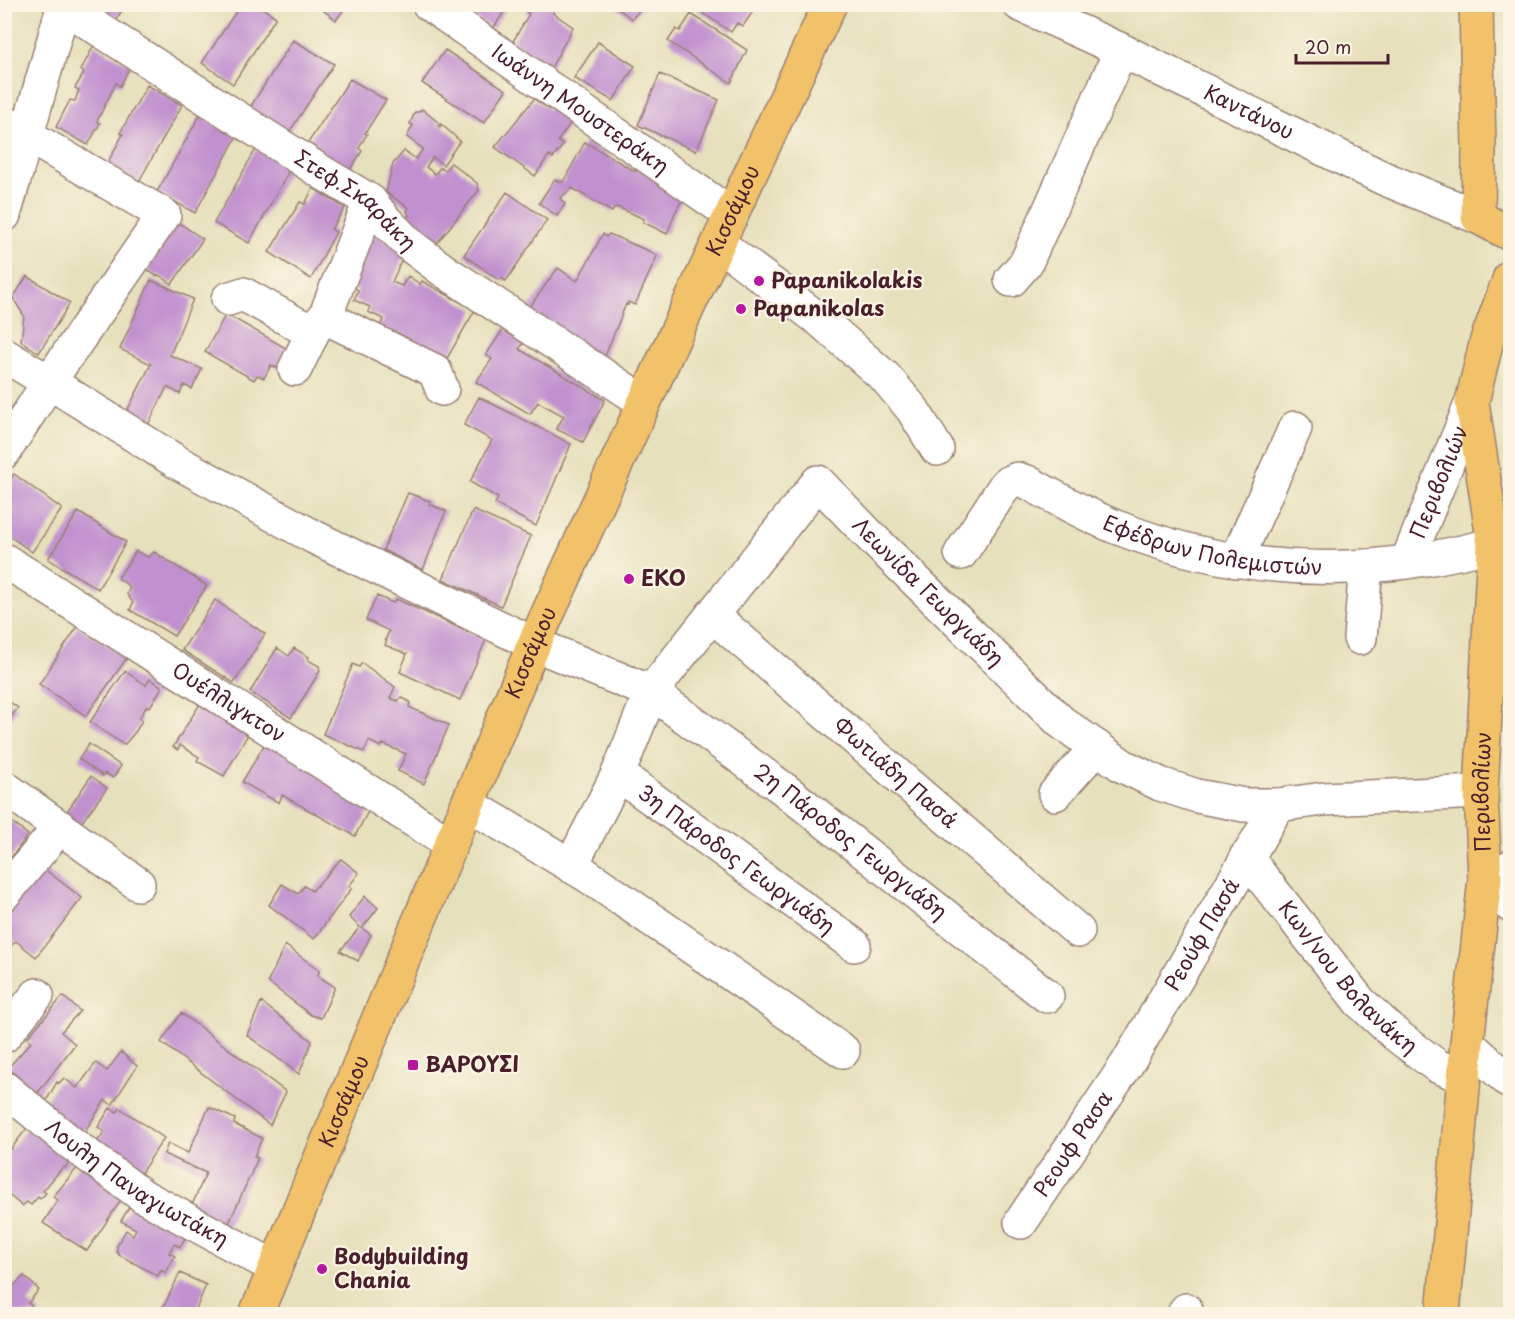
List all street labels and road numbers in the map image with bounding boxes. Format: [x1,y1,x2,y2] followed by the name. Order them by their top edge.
[486,34,676,181] street label: Ιωάννη Μουστεράκη
[1199,75,1300,146] street label: Καντάνου
[289,141,425,257] street label: Στεφ.Σκαράκη
[696,159,766,261] street label: Κισσάμου
[1400,420,1475,543] street label: Περιβολιών
[1099,505,1323,582] street label: Εφέδρων Πολεμιστών
[846,509,1013,673] street label: Λεωνίδα Γεωργιάδη
[495,601,563,703] street label: Κισσάμου
[166,653,293,749] street label: Ουέλλιγκτον
[827,709,966,835] street label: Φωτιάδη Πασά
[1463,731,1498,853] street label: Περιβολίων
[748,754,955,926] street label: 2η Πάροδος Γεωργιάδη
[632,776,843,941] street label: 3η Πάροδος Γεωργιάδη
[1155,871,1246,996] street label: Ρεούφ Πασά
[1272,893,1425,1060] street label: Κων/νου Βολανάκη
[309,1050,376,1152] street label: Κισσάμου
[1024,1083,1119,1202] street label: Ρεουφ Ρασα
[39,1110,235,1254] street label: Λουλη Παναγιωτάκη

